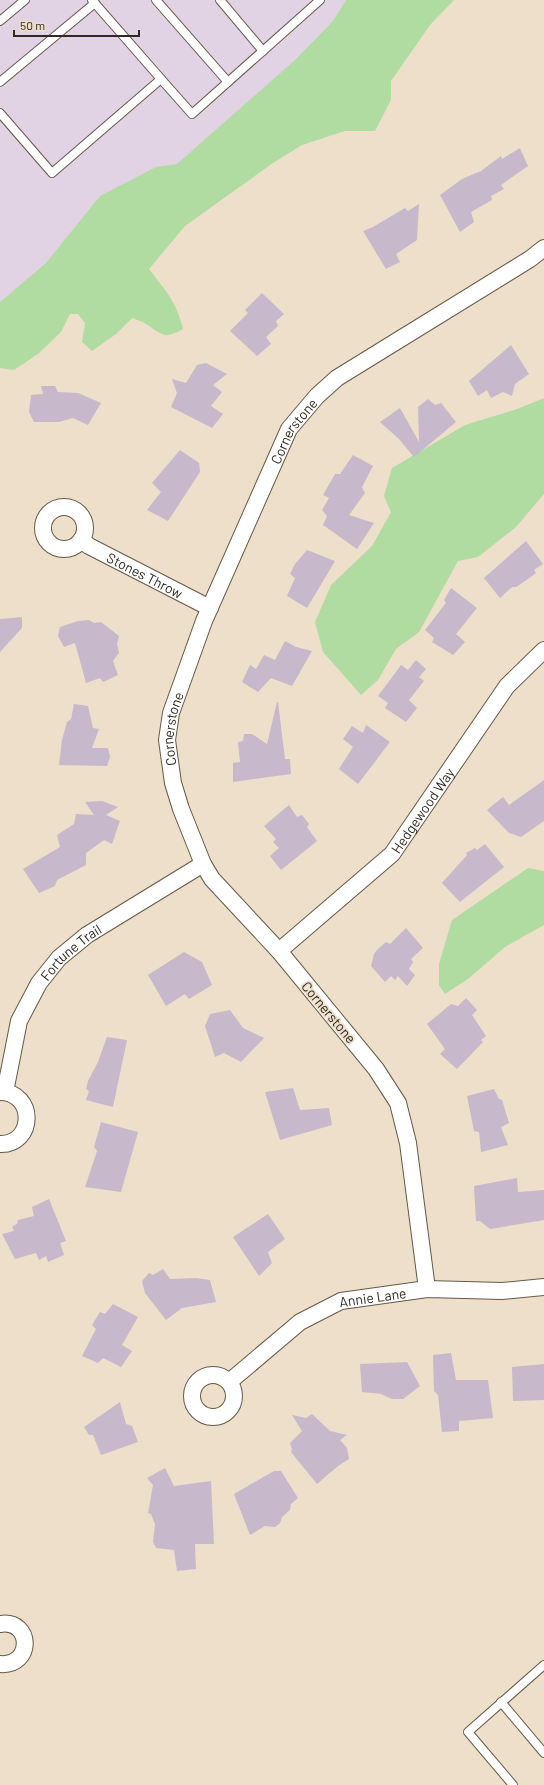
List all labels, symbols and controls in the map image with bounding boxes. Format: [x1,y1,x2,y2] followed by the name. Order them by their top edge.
[14,12,139,38] scale bar
[20,18,45,32] text: 50 m
[266,394,320,466] street label: Cornerstone
[104,548,186,601] street label: Stones Throw
[158,689,186,767] street label: Cornerstone
[387,764,457,856] street label: Hedgewood Way
[36,920,104,983] street label: Fortune Trail
[298,978,360,1046] street label: Cornerstone
[338,1283,407,1310] street label: Annie Lane

